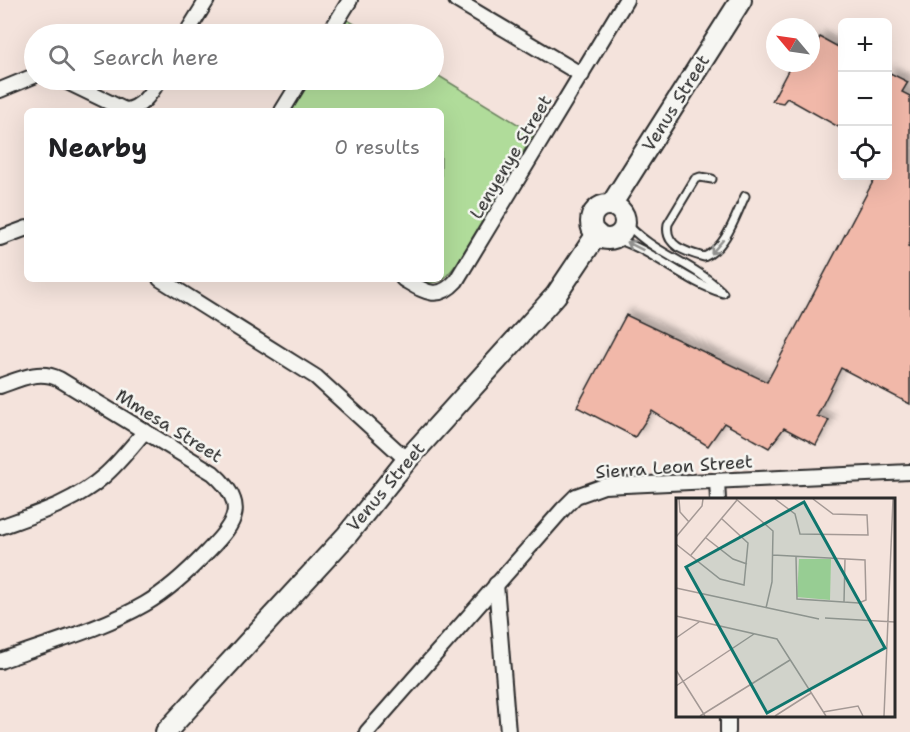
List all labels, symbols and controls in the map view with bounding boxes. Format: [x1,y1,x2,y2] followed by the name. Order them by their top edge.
[766,18,820,72] north arrow
[838,18,892,180] map controls
[838,18,892,72] button: +
[24,24,444,90] search box
[45,41,78,74] icon: search
[93,43,219,72] text: Search here
[637,50,715,156] street label: Venus Street
[838,72,892,126] button: −
[464,90,558,224] street label: Lenyenye Street
[838,126,892,180] button: locate
[48,130,147,165] text: Nearby
[334,134,420,160] text: 0 results
[710,239,723,255] one-way arrow
[626,240,644,251] one-way arrow
[111,384,227,468] street label: Mmesa Street
[342,437,431,537] street label: Venus Street
[595,450,754,484] street label: Sierra Leon Street
[676,498,895,717] inset map

